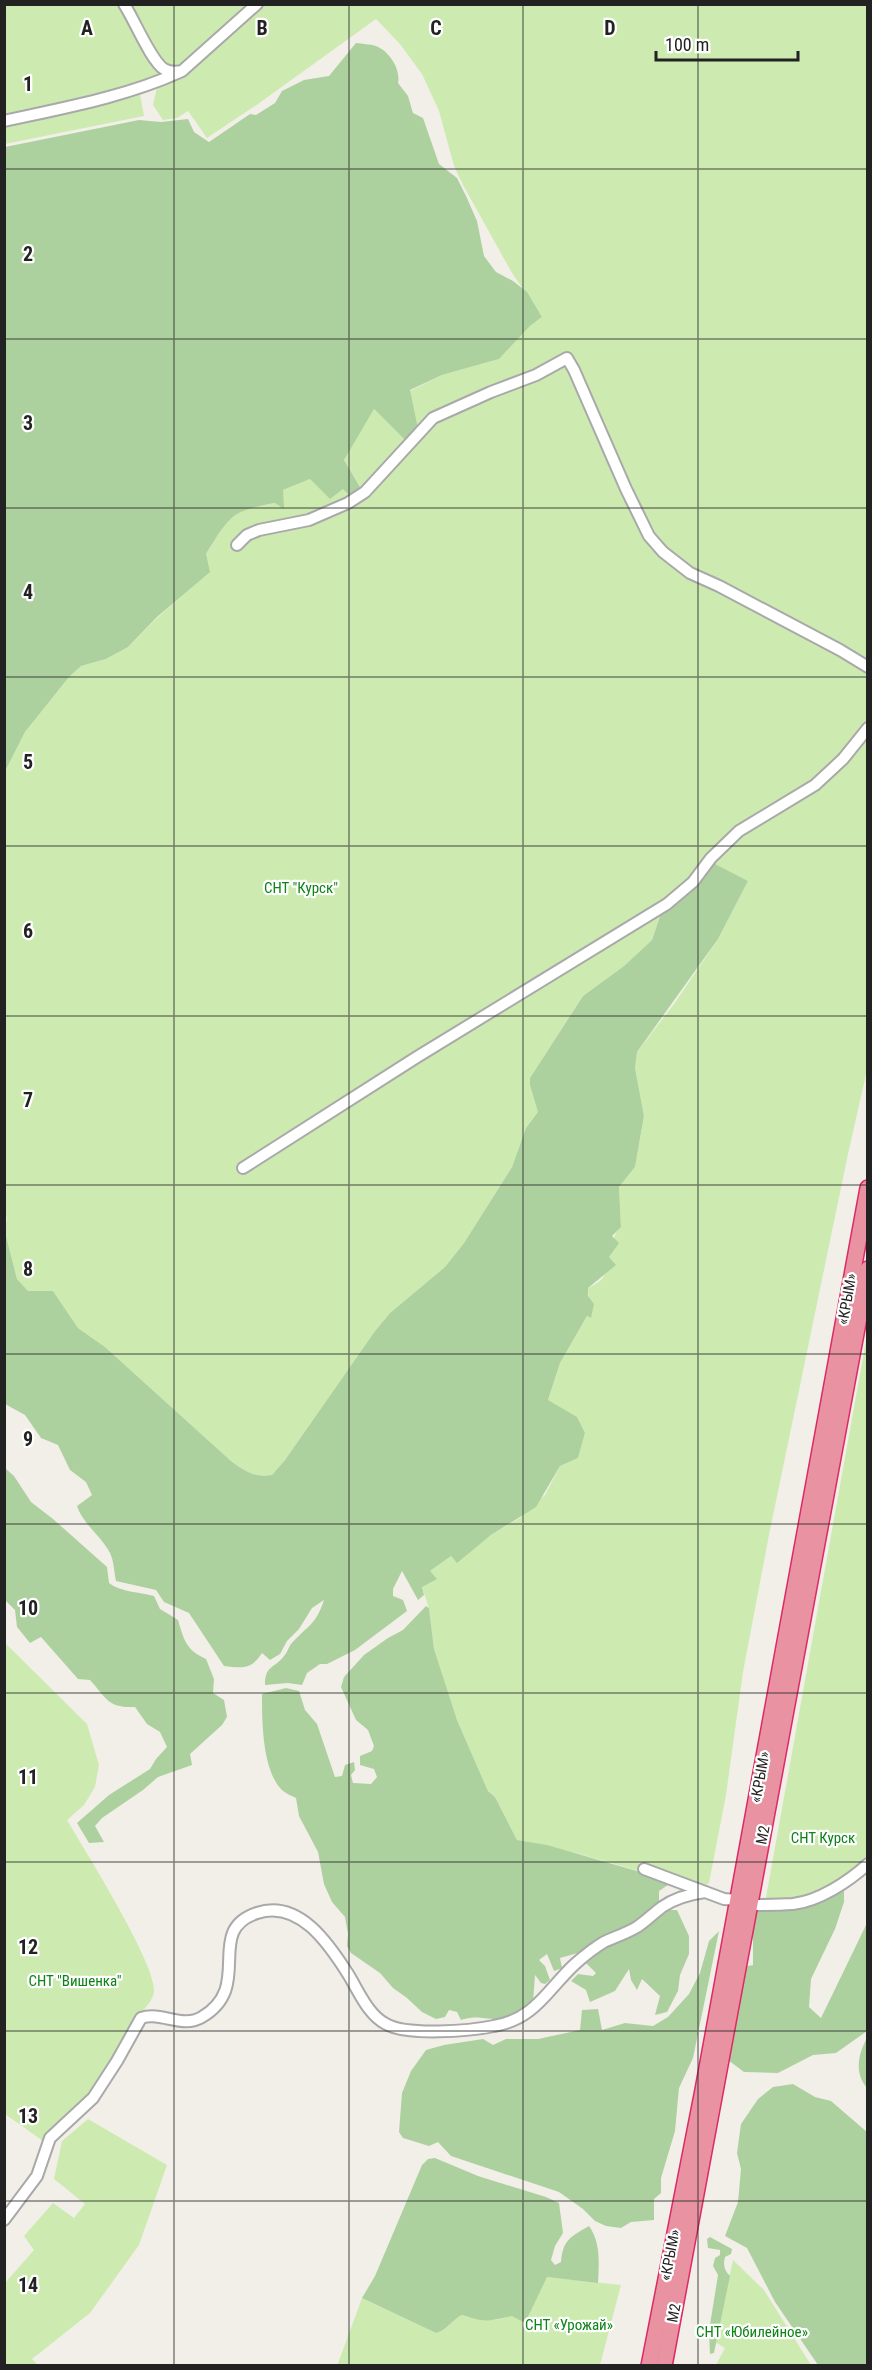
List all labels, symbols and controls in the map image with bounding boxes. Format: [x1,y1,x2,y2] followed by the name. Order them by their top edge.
[81,16,93,40] text: A
[256,16,268,40] text: B
[430,16,442,40] text: C
[604,16,616,40] text: D
[656,24,798,62] scale bar
[665,34,709,55] text: 100 m
[23,72,33,96] text: 1
[23,242,33,266] text: 2
[23,411,33,435] text: 3
[23,580,33,604] text: 4
[23,750,33,774] text: 5
[264,879,338,897] park label: СНТ "Курск"
[23,919,33,943] text: 6
[23,1088,33,1112] text: 7
[23,1257,33,1281] text: 8
[834,1272,860,1326] street label: «КРЫМ»
[23,1427,33,1451] text: 9
[18,1596,38,1620] text: 10
[747,1750,773,1804] street label: «КРЫМ»
[18,1765,38,1789] text: 11
[752,1824,774,1846] street label: М2
[791,1829,855,1847] park label: СНТ Курск
[18,1935,38,1959] text: 12
[28,1972,122,1990] park label: СНТ "Вишенка"
[18,2104,38,2128] text: 13
[656,2228,684,2282] street label: «КРЫМ»
[18,2273,38,2297] text: 14
[663,2302,685,2324] street label: М2
[525,2316,613,2334] park label: СНТ «Урожай»
[696,2323,808,2341] park label: СНТ «Юбилейное»

